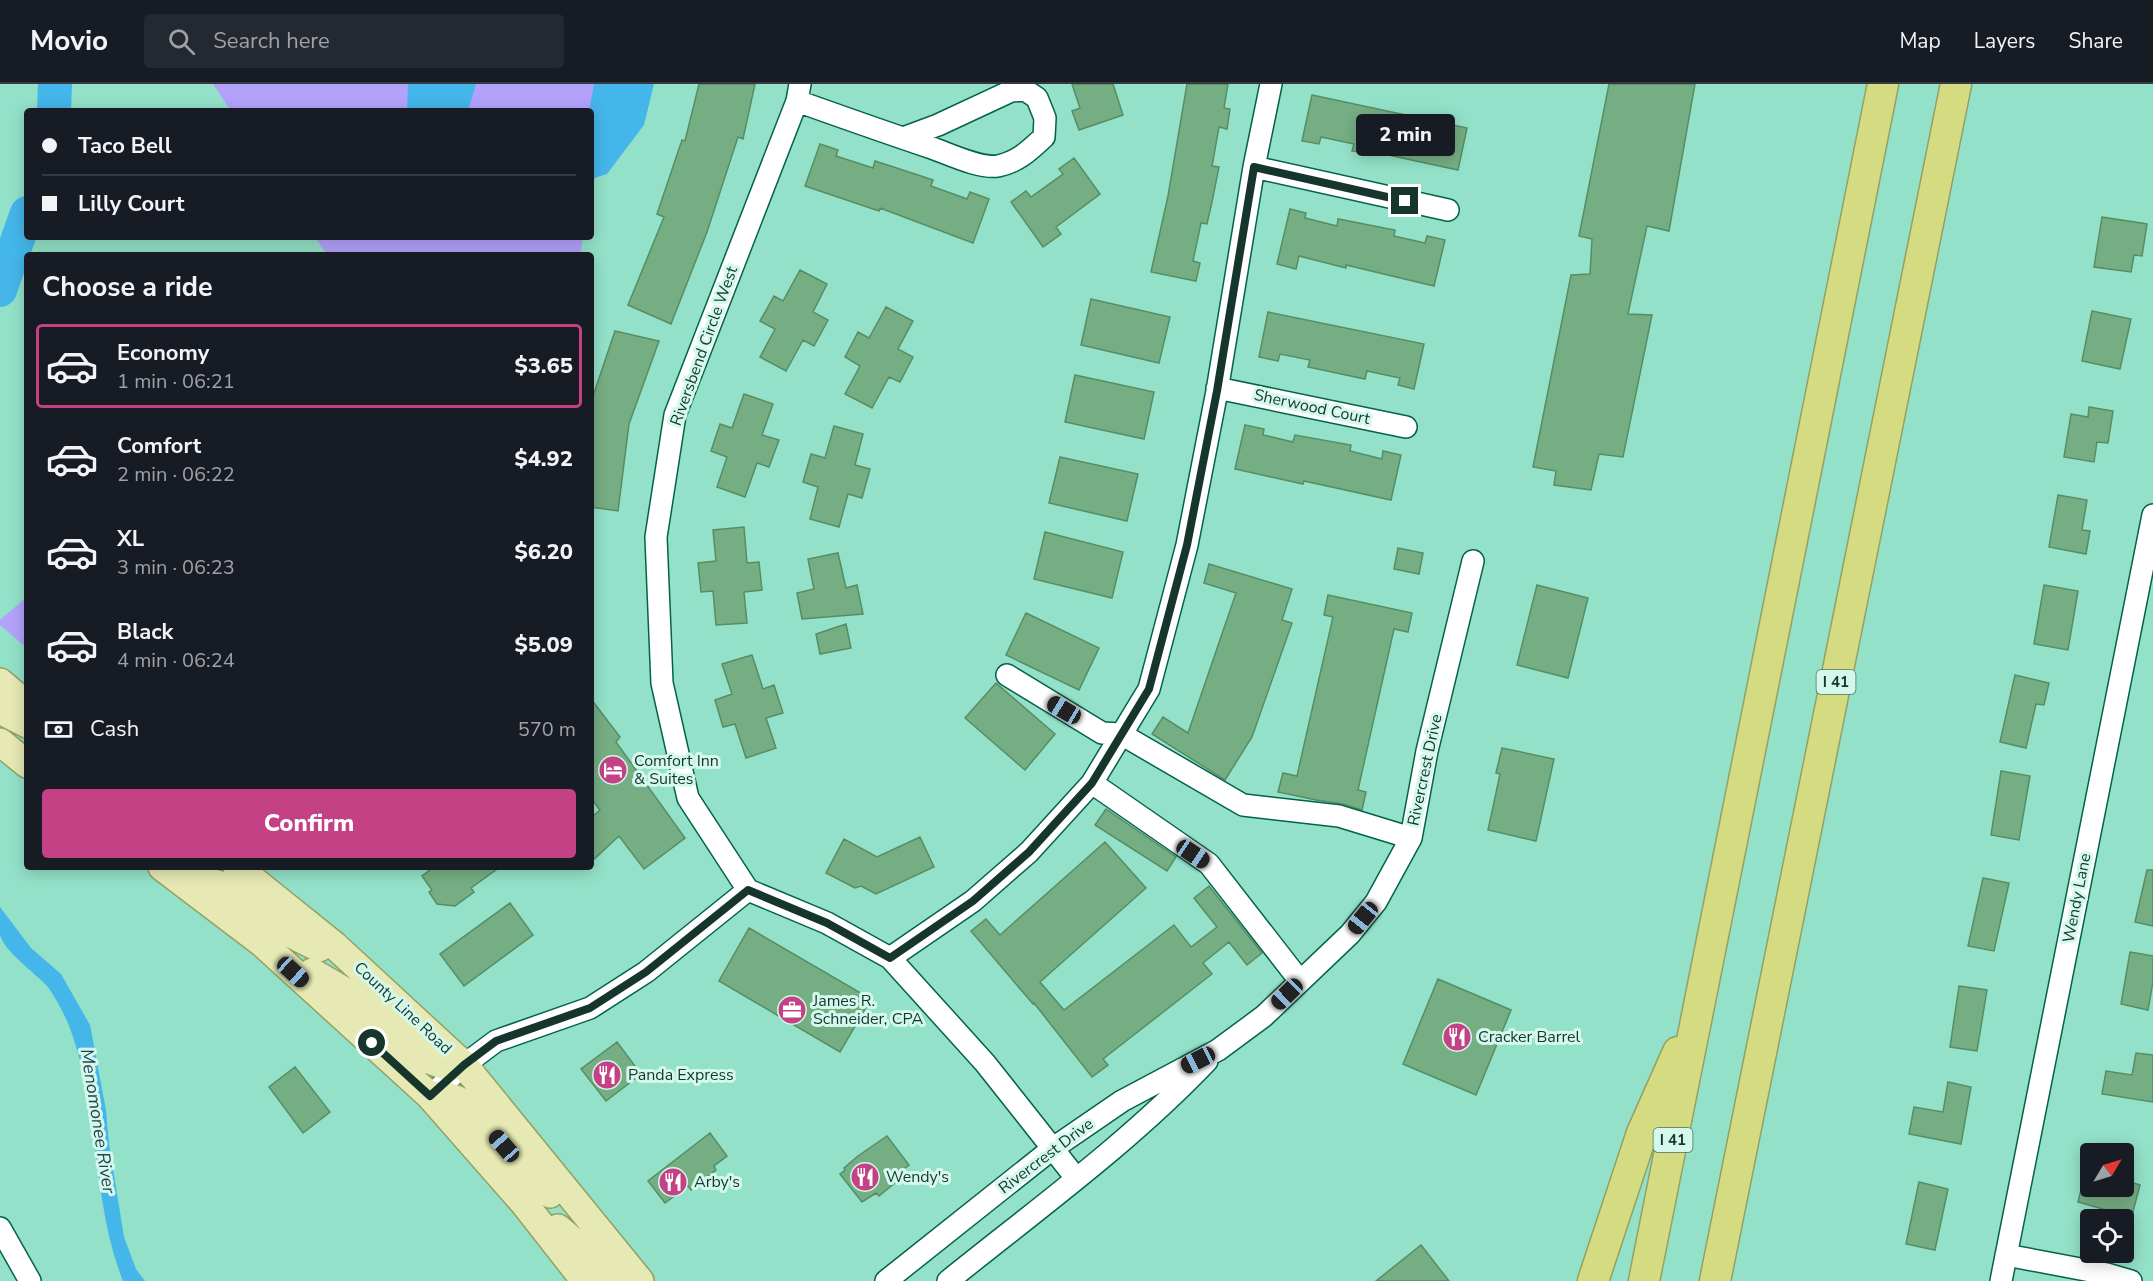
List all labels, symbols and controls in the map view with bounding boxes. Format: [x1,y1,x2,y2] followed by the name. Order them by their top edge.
[144,14,564,68] search box
[30,22,108,60] text: Movio
[165,25,198,58] icon: search
[213,26,330,56] text: Search here
[1899,27,1941,55] text: Map
[1974,27,2035,55] text: Layers
[2068,27,2123,55] text: Share
[1356,114,1454,156] callout: 2 min
[1379,121,1432,148] text: 2 min
[78,131,172,161] text: Taco Bell
[1391,187,1418,214] route end
[78,189,185,219] text: Lilly Court
[665,263,743,429] street label: Riversbend Circle West
[42,269,213,306] text: Choose a ride
[117,338,209,368] text: Economy
[45,339,99,393] icon: car
[514,351,573,381] text: $3.65
[117,368,235,395] text: 1 min · 06:21
[1252,384,1372,430] street label: Sherwood Court
[117,431,201,461] text: Comfort
[45,432,99,486] icon: car
[514,444,573,474] text: $4.92
[117,461,235,488] text: 2 min · 06:22
[117,524,144,554] text: XL
[45,525,99,579] icon: car
[514,537,573,567] text: $6.20
[117,554,235,581] text: 3 min · 06:23
[117,617,173,647] text: Black
[45,618,99,672] icon: car
[514,630,573,660] text: $5.09
[117,647,235,674] text: 4 min · 06:24
[1816,670,1856,694] road number: I 41
[1044,693,1084,727] car
[1402,712,1448,828] street label: Rivercrest Drive
[42,713,75,746] icon: cash
[90,714,139,744] text: Cash
[518,716,576,743] text: 570 m
[634,750,719,790] place label: Comfort Inn & Suites
[597,754,629,786] hotel icon: Comfort Inn & Suites
[42,789,576,858] button: Confirm
[1173,836,1213,872] car
[2058,851,2096,945] street label: Wendy Lane
[1345,898,1381,938] car
[274,953,312,991] car
[349,957,457,1059] street label: County Line Road
[1268,975,1306,1013] car
[812,990,923,1030] place label: James R. Schneider, CPA
[776,994,808,1026] office icon: James R. Schneider, CPA
[1441,1021,1473,1053] restaurant icon: Cracker Barrel
[1478,1026,1581,1048] place label: Cracker Barrel
[358,1029,385,1056] route start
[1178,1044,1218,1076] car
[75,1047,121,1196] water label: Menomonee River
[591,1059,623,1091] restaurant icon: Panda Express
[628,1064,734,1086] place label: Panda Express
[994,1113,1098,1199] street label: Rivercrest Drive
[485,1127,523,1165] car
[1654,1128,1692,1152] road number: I 41
[2080,1143,2134,1197] north arrow
[2080,1143,2134,1263] map controls
[849,1161,881,1193] restaurant icon: Wendy's
[657,1166,689,1198] restaurant icon: Arby's
[886,1166,949,1188] place label: Wendy's
[694,1171,740,1193] place label: Arby's
[2080,1209,2134,1263] button: locate

